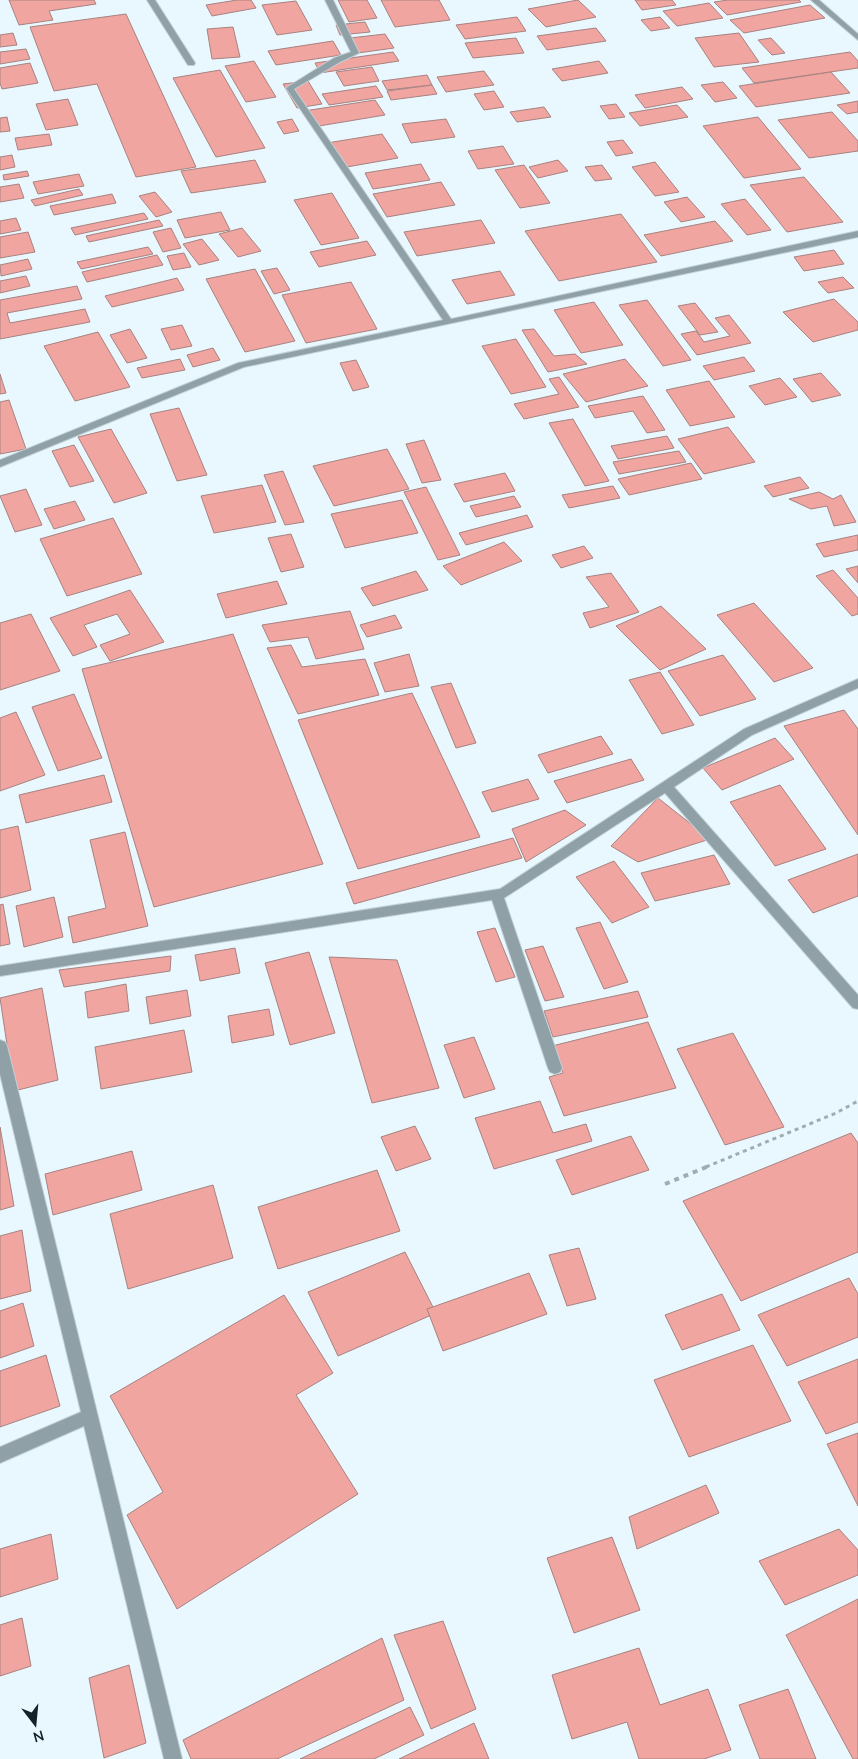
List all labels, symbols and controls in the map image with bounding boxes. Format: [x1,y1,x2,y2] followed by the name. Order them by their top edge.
[10,1699,60,1749] north arrow
[31,1725,46,1747] text: N

